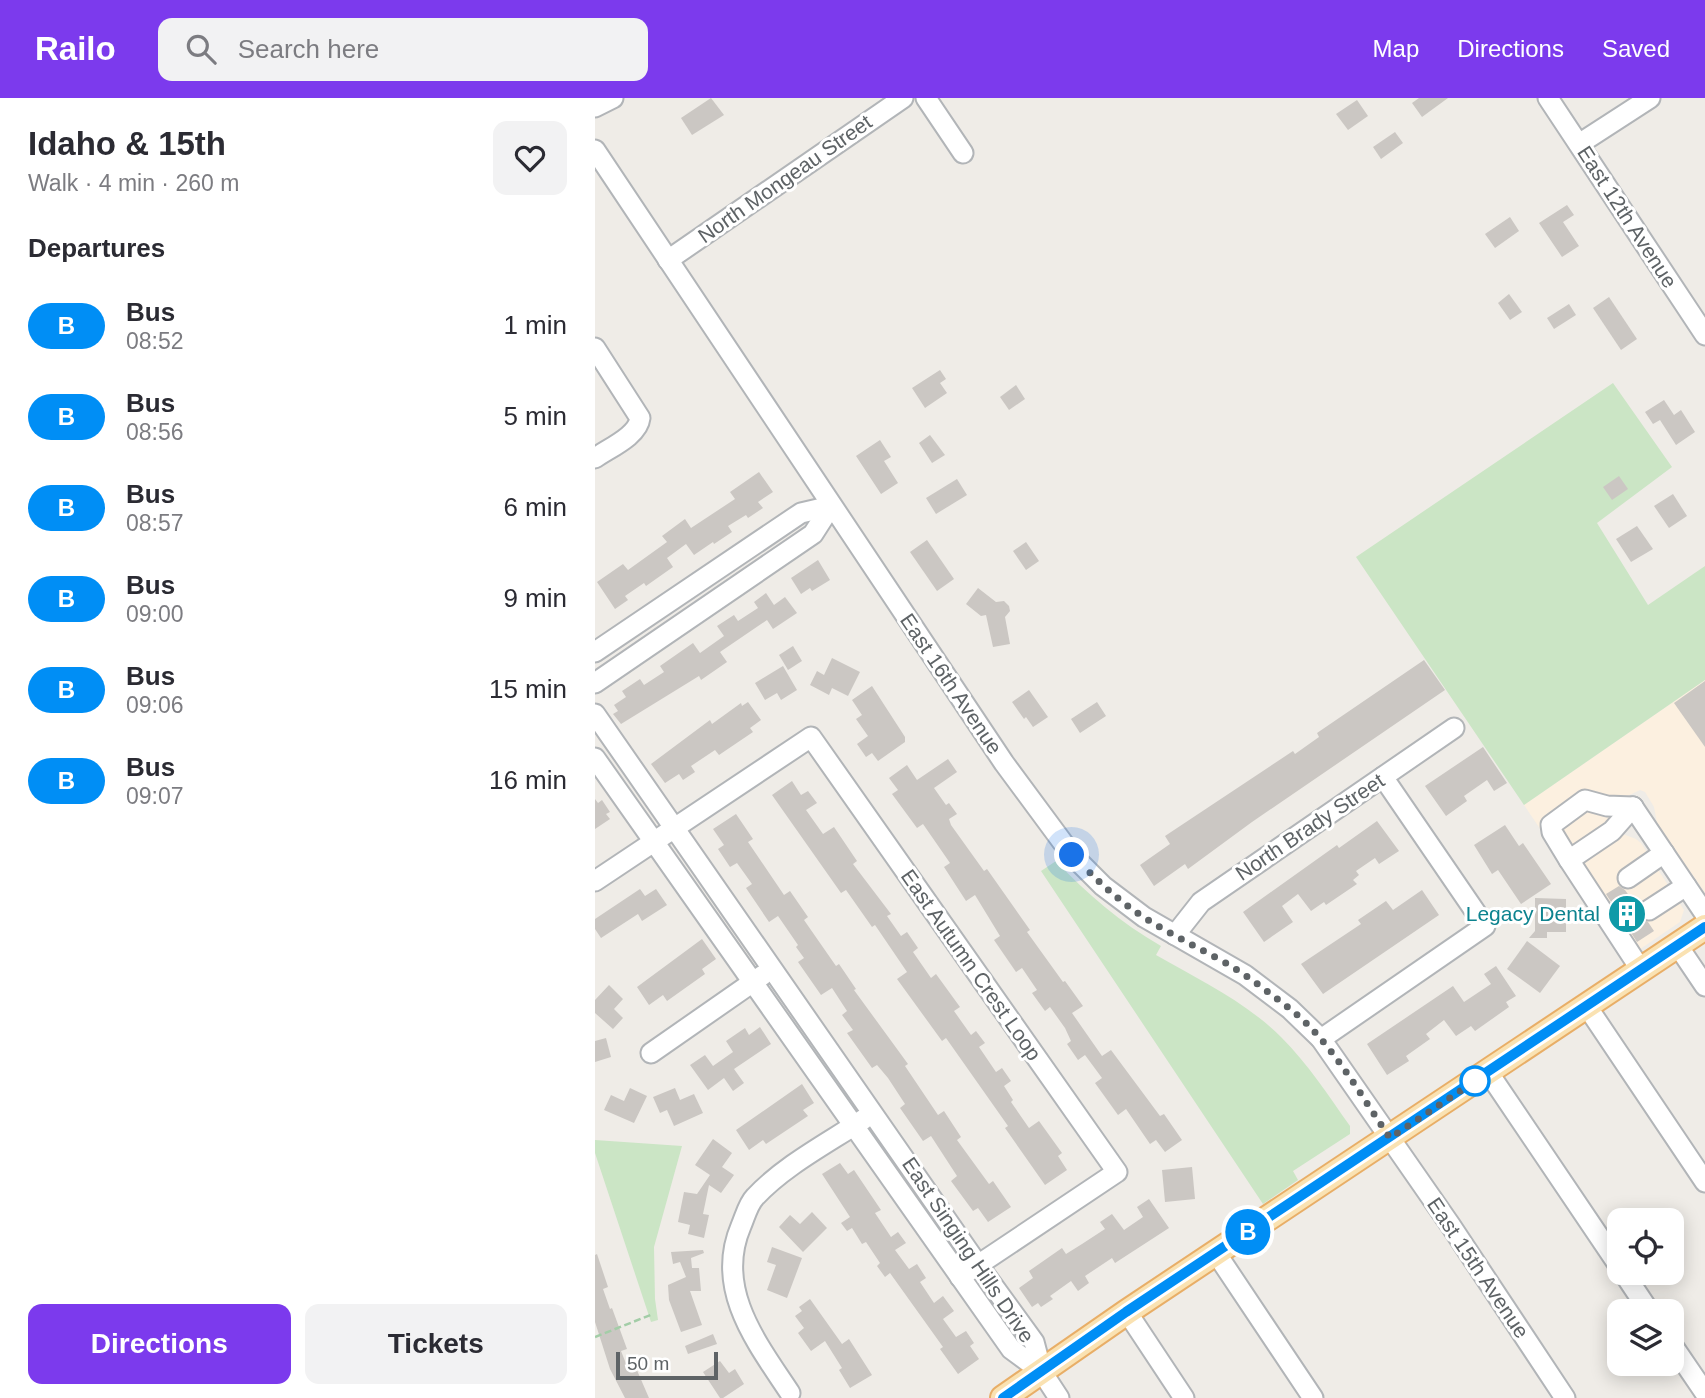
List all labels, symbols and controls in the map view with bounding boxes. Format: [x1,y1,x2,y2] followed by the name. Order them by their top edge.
[158,18,648,81] search box
[35,30,116,67] text: Railo
[182,30,220,68] icon: search
[238,34,379,64] text: Search here
[1373,35,1419,62] text: Map
[1457,35,1564,62] text: Directions
[1602,35,1670,62] text: Saved
[693,110,876,247] street label: North Mongeau Street
[493,121,567,195] button: heart
[28,125,226,162] text: Idaho & 15th
[1573,142,1682,292] street label: East 12th Avenue
[28,170,239,196] text: Walk · 4 min · 260 m
[28,233,165,263] text: Departures
[126,297,175,327] text: Bus
[503,310,567,340] text: 1 min
[58,312,75,339] text: B
[126,328,184,354] text: 08:52
[126,388,175,418] text: Bus
[503,401,567,431] text: 5 min
[58,403,75,430] text: B
[126,419,184,445] text: 08:56
[126,479,175,509] text: Bus
[503,492,567,522] text: 6 min
[58,494,75,521] text: B
[126,510,184,536] text: 08:57
[126,570,175,600] text: Bus
[503,583,567,613] text: 9 min
[58,585,75,612] text: B
[126,601,184,627] text: 09:00
[896,609,1007,758] street label: East 16th Avenue
[126,661,175,691] text: Bus
[489,674,567,704] text: 15 min
[58,676,75,703] text: B
[126,692,184,718] text: 09:06
[126,752,175,782] text: Bus
[489,765,567,795] text: 16 min
[58,767,75,794] text: B
[1231,768,1388,885] street label: North Brady Street
[126,783,184,809] text: 09:07
[1054,837,1089,872] your location
[897,865,1046,1065] street label: East Autumn Crest Loop
[1606,893,1648,935] building icon: Legacy Dental
[1466,902,1600,925] place label: Legacy Dental
[1460,1066,1490,1096] unlabelled marker
[898,1153,1039,1347] street label: East Singing Hills Drive
[1423,1193,1534,1342] street label: East 15th Avenue
[1607,1208,1684,1376] map controls
[1607,1208,1684,1285] button: locate
[1225,1209,1271,1255] line badge: B
[1239,1218,1257,1245] text: B
[1607,1299,1684,1376] button: layers
[28,1304,291,1384] button: Directions
[305,1304,567,1384] button: Tickets
[616,1349,717,1381] scale bar
[627,1353,669,1374] text: 50 m

